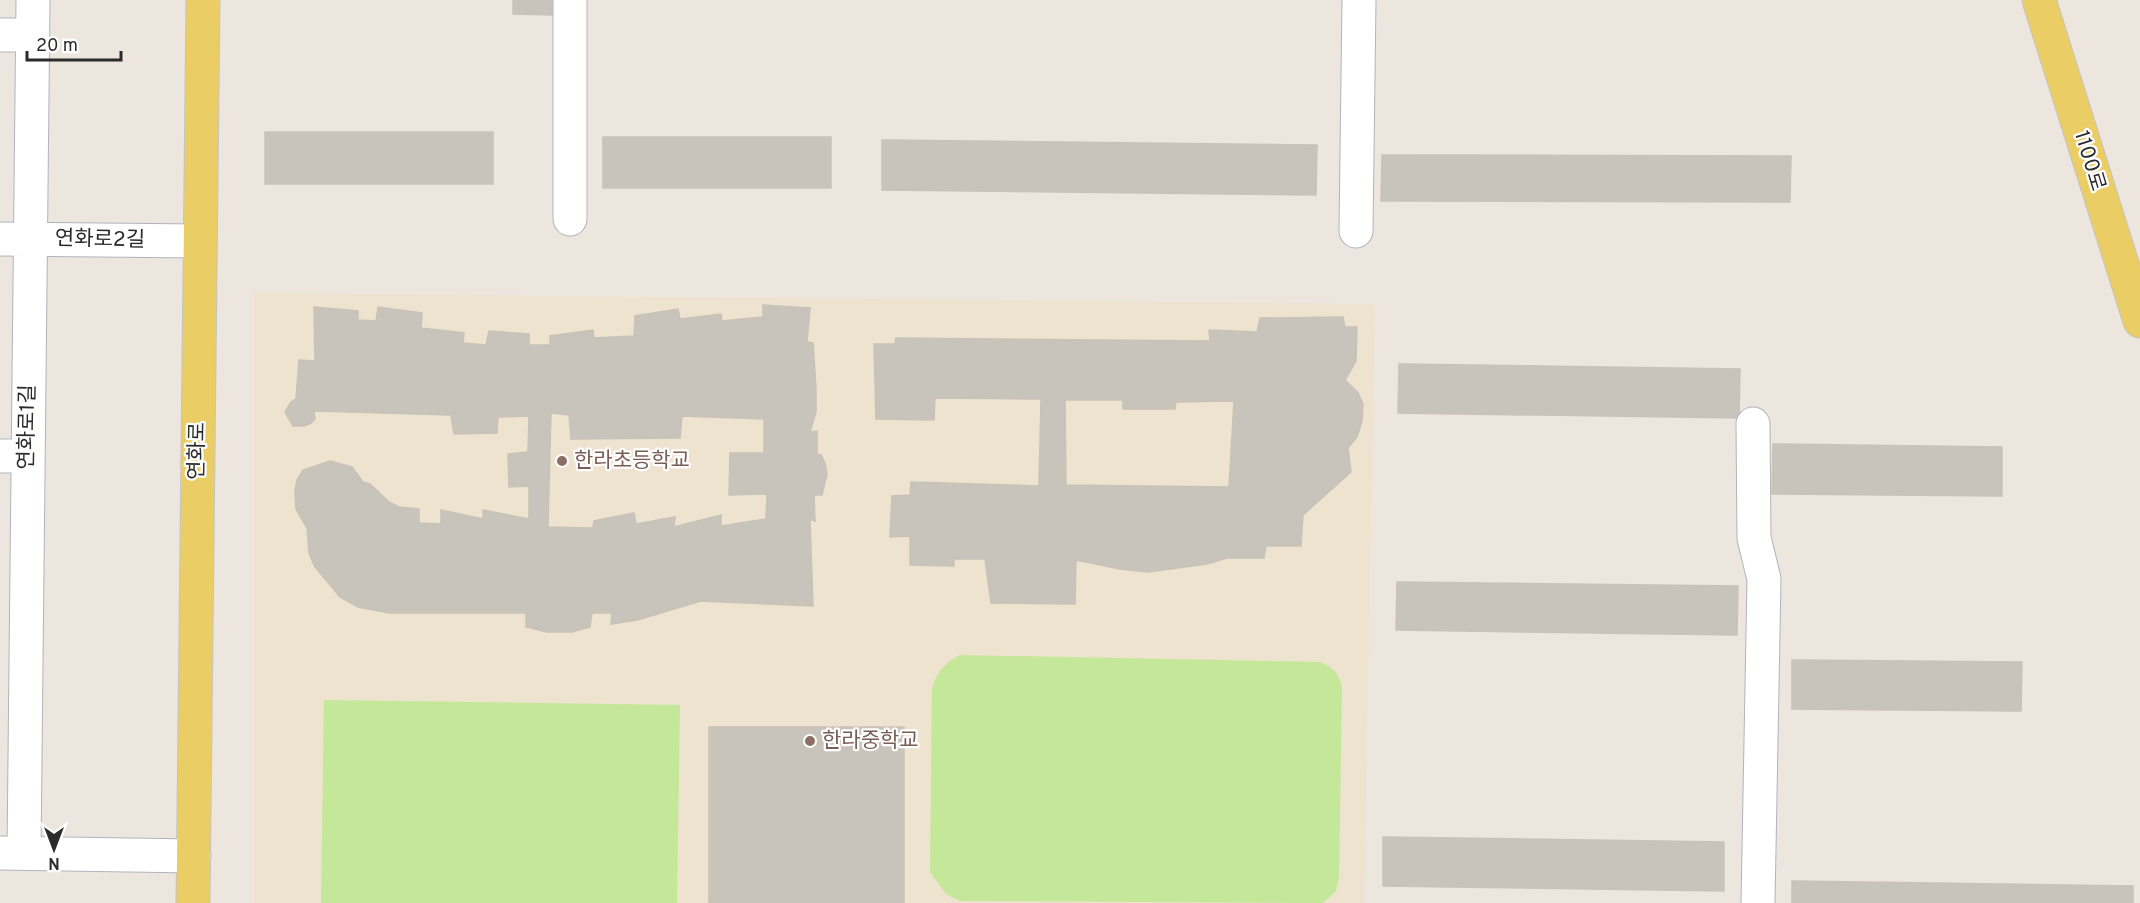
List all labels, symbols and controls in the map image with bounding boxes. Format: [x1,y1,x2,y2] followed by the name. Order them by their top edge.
[27,24,122,62] scale bar
[36,35,78,58] text: 20 m
[2067,128,2111,194] street label: 1100로
[55,226,145,254] street label: 연화로2길
[14,384,42,470] street label: 연화로1길
[184,422,212,480] street label: 연화로
[574,448,690,475] place label: 한라초등학교
[555,454,569,468] marker: 한라초등학교
[822,728,919,755] place label: 한라중학교
[803,734,817,748] marker: 한라중학교
[24,819,84,879] north arrow
[48,852,60,872] text: N

